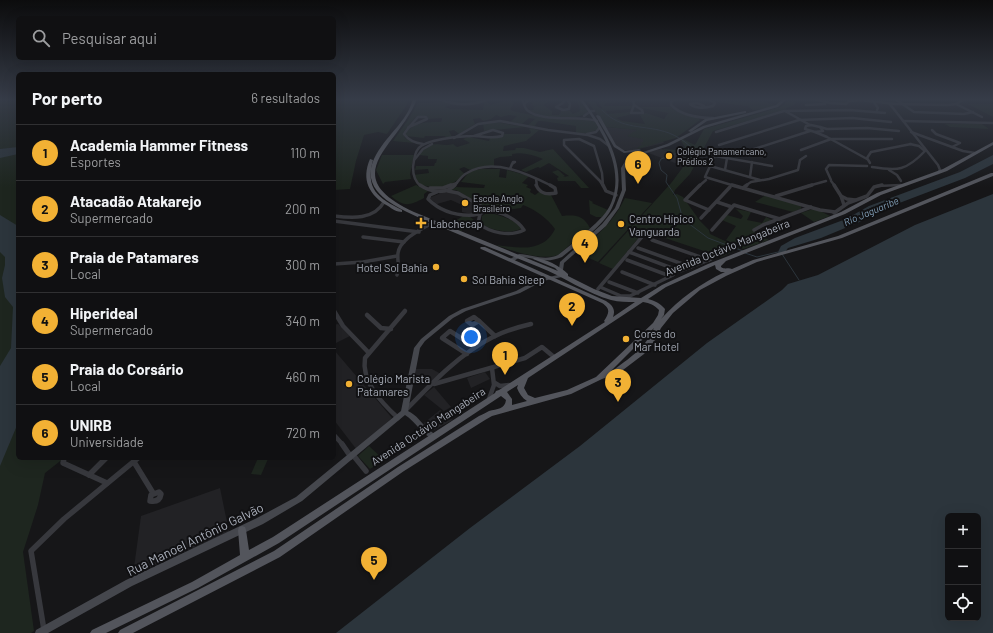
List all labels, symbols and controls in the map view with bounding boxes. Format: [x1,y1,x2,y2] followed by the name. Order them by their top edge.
[16,16,336,60] search box
[30,27,52,49] icon: search
[62,29,157,47] text: Pesquisar aqui
[32,88,102,108] text: Por perto
[251,90,320,106] text: 6 resultados
[70,136,248,154] text: Academia Hammer Fitness
[43,145,47,161] text: 1
[290,145,320,161] text: 110 m
[677,146,766,167] place label: Colégio Panamericano, Prédios 2
[625,151,651,184] pin: 6
[664,151,674,161] marker: Colégio Panamericano, Prédios 2
[70,154,121,170] text: Esportes
[70,192,202,210] text: Atacadão Atakarejo
[473,193,523,214] place label: Escola Anglo Brasileiro
[842,194,900,228] water label: Rio Jaguaribe
[460,198,470,208] marker: Escola Anglo Brasileiro
[41,201,49,217] text: 2
[285,201,320,217] text: 200 m
[70,210,153,226] text: Supermercado
[629,212,694,238] place label: Centro Hípico Vanguarda
[663,216,791,278] street label: Avenida Octávio Mangabeira
[415,217,427,229] marker: Labchecap
[430,217,483,230] place label: Labchecap
[616,219,626,229] marker: Centro Hípico Vanguarda
[572,230,598,263] pin: 4
[70,248,199,266] text: Praia de Patamares
[41,257,49,273] text: 3
[285,257,320,273] text: 300 m
[356,261,428,274] place label: Hotel Sol Bahia
[431,262,441,272] marker: Hotel Sol Bahia
[70,266,101,282] text: Local
[472,273,545,286] place label: Sol Bahia Sleep
[459,274,469,284] marker: Sol Bahia Sleep
[559,293,585,326] pin: 2
[70,304,138,322] text: Hiperideal
[41,313,49,329] text: 4
[285,313,320,329] text: 340 m
[70,322,153,338] text: Supermercado
[461,327,481,347] your location
[634,327,679,353] place label: Cores do Mar Hotel
[621,334,631,344] marker: Cores do Mar Hotel
[492,342,518,375] pin: 1
[70,360,184,378] text: Praia do Corsário
[41,369,49,385] text: 5
[285,369,320,385] text: 460 m
[605,369,631,402] pin: 3
[357,372,430,398] place label: Colégio Marista Patamares
[70,378,101,394] text: Local
[344,379,354,389] marker: Colégio Marista Patamares
[369,384,487,468] street label: Avenida Octávio Mangabeira
[70,416,112,434] text: UNIRB
[42,425,48,441] text: 6
[286,425,320,441] text: 720 m
[70,434,144,450] text: Universidade
[124,499,266,579] street label: Rua Manoel Antônio Galvão
[945,513,981,621] map controls
[945,513,981,549] button: +
[361,547,387,580] pin: 5
[945,549,981,585] button: −
[945,585,981,621] button: locate

